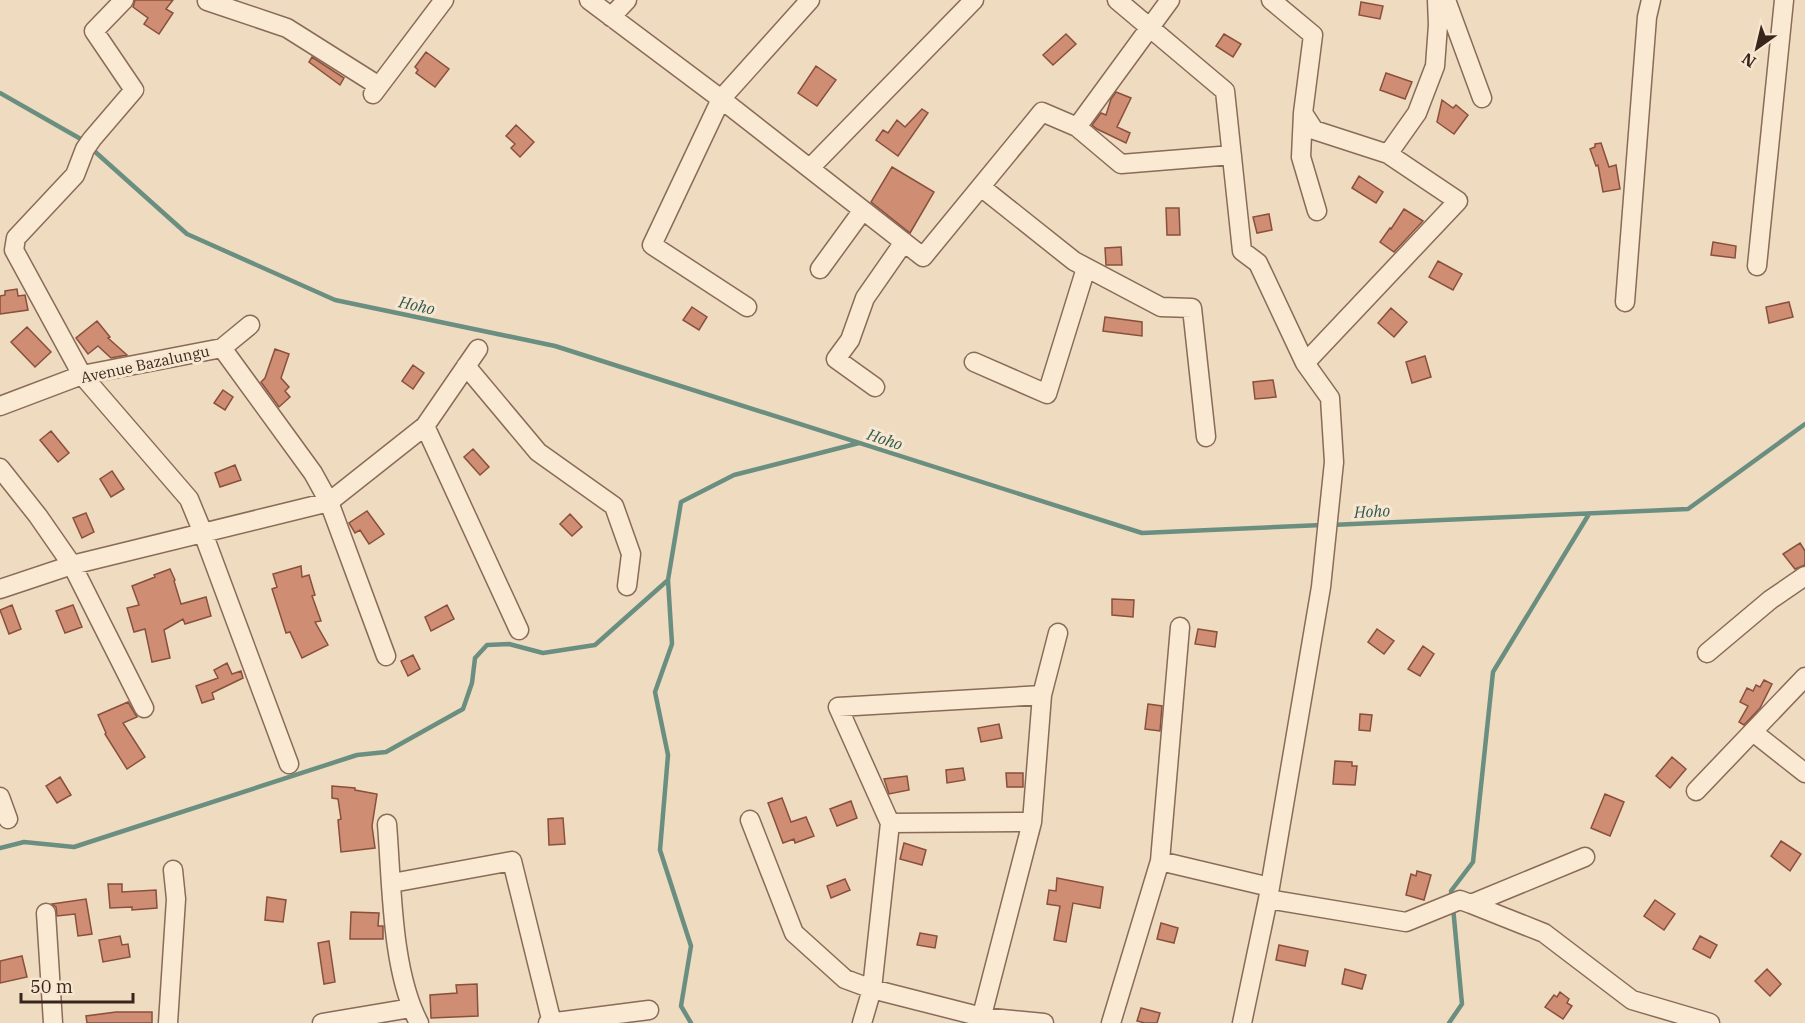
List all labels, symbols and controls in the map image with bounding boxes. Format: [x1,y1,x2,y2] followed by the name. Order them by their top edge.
[1727,18,1787,78] north arrow
[1738,49,1759,72] text: N
[396,291,437,319] water label: Hoho
[79,341,211,387] street label: Avenue Bazalungu
[864,424,905,454] water label: Hoho
[1352,500,1391,522] water label: Hoho
[21,966,134,1004] scale bar
[30,975,73,998] text: 50 m

